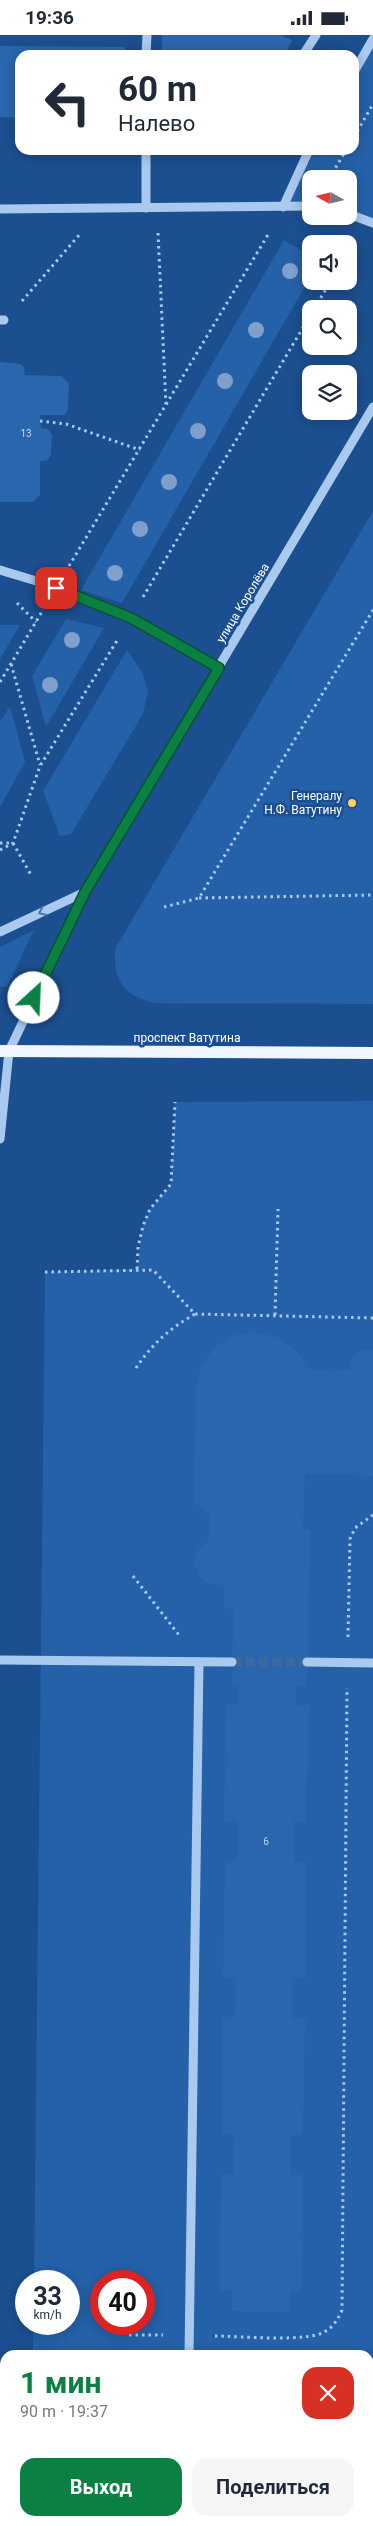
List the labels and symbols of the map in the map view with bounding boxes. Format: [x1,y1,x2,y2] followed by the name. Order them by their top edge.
[302,170,358,225] north arrow
[20,428,32,439] house number: 13
[214,561,272,645] street label: улица Королёва
[35,567,77,609] pin
[264,789,342,817] place label: Генералу Н.Ф. Ватутину
[346,797,358,809] marker: Генералу Н.Ф. Ватутину
[39,906,48,916] one-way arrow
[7,971,59,1023] position arrow
[134,1031,240,1045] street label: проспект Ватутина
[263,1836,269,1847] house number: 6
[90,2270,155,2335] speed limit sign: 40

